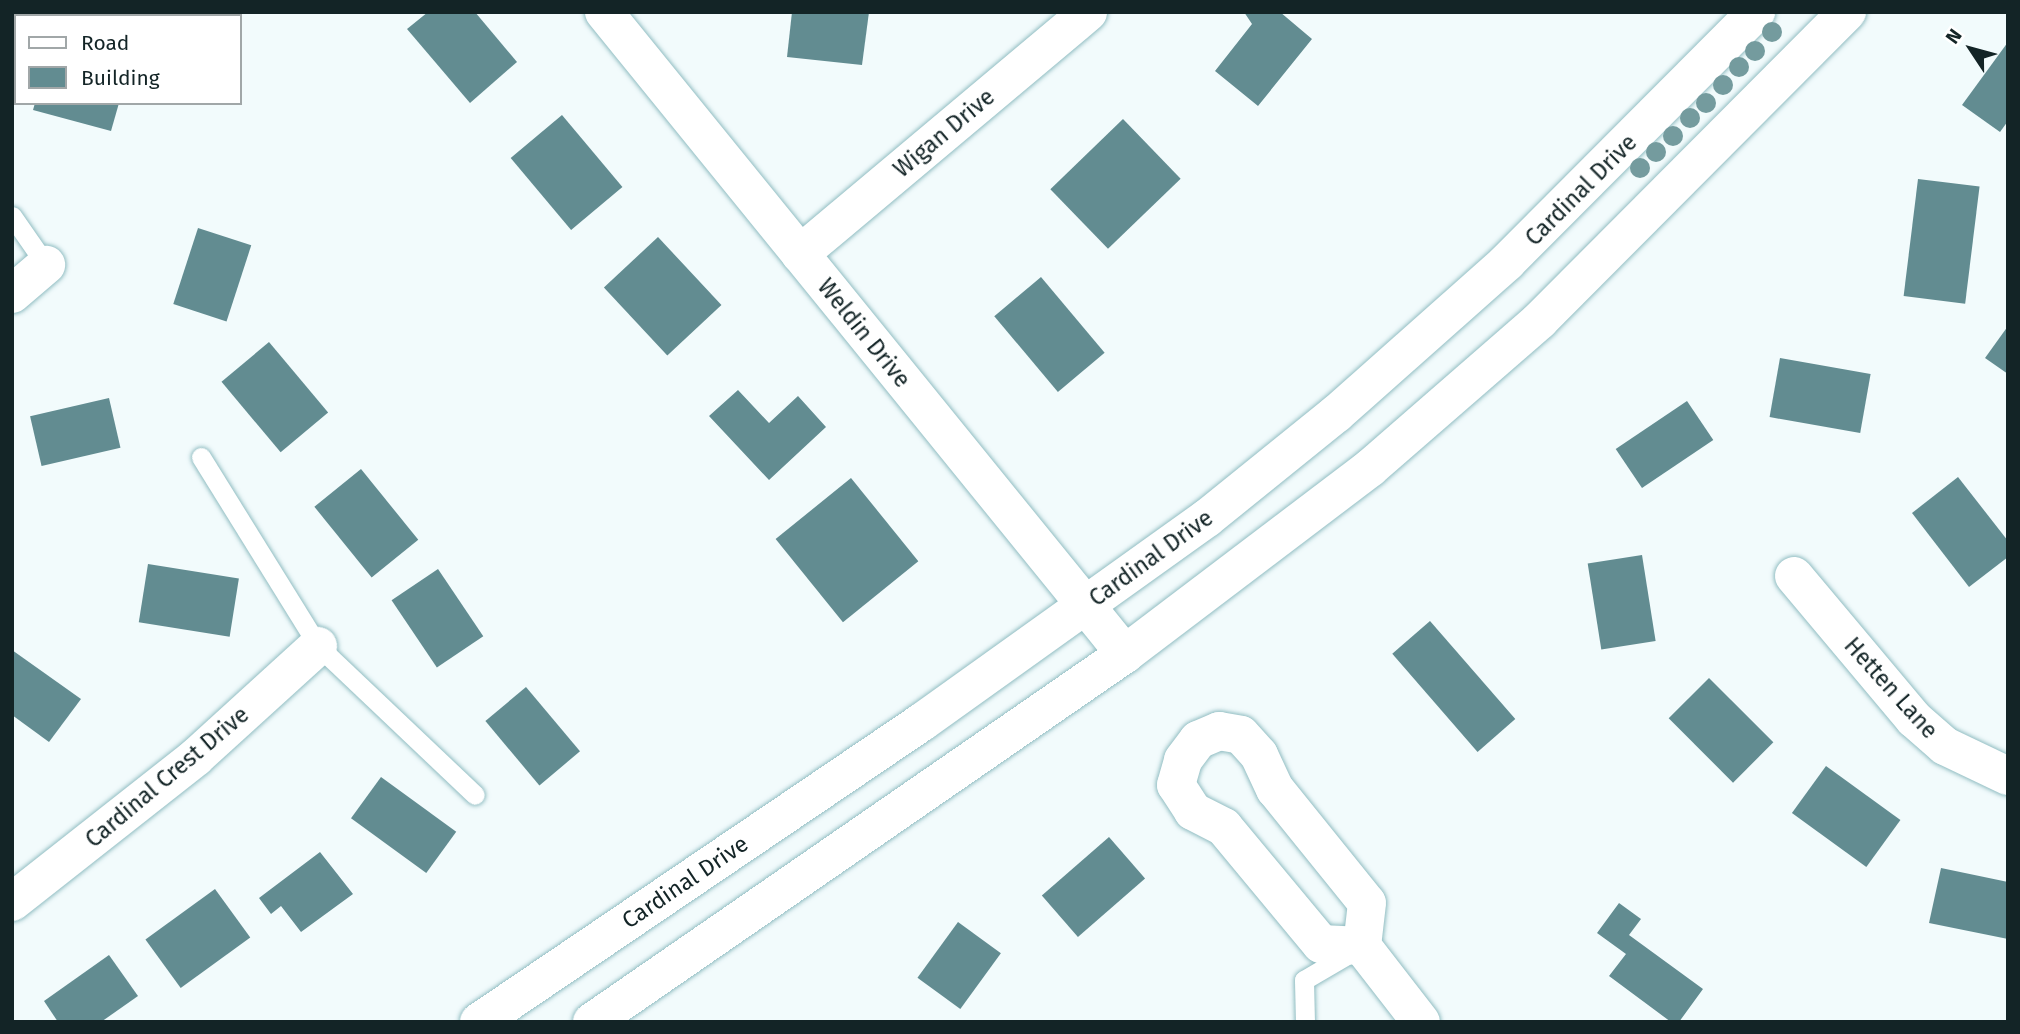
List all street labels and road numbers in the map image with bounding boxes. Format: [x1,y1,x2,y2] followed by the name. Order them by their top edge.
[888,83,1000,183] street label: Wigan Drive
[1520,129,1642,251] street label: Cardinal Drive
[812,273,916,393] street label: Weldin Drive
[1084,504,1218,612] street label: Cardinal Drive
[1838,632,1944,744] street label: Hetten Lane
[80,701,254,853] street label: Cardinal Crest Drive
[617,830,753,934] street label: Cardinal Drive

